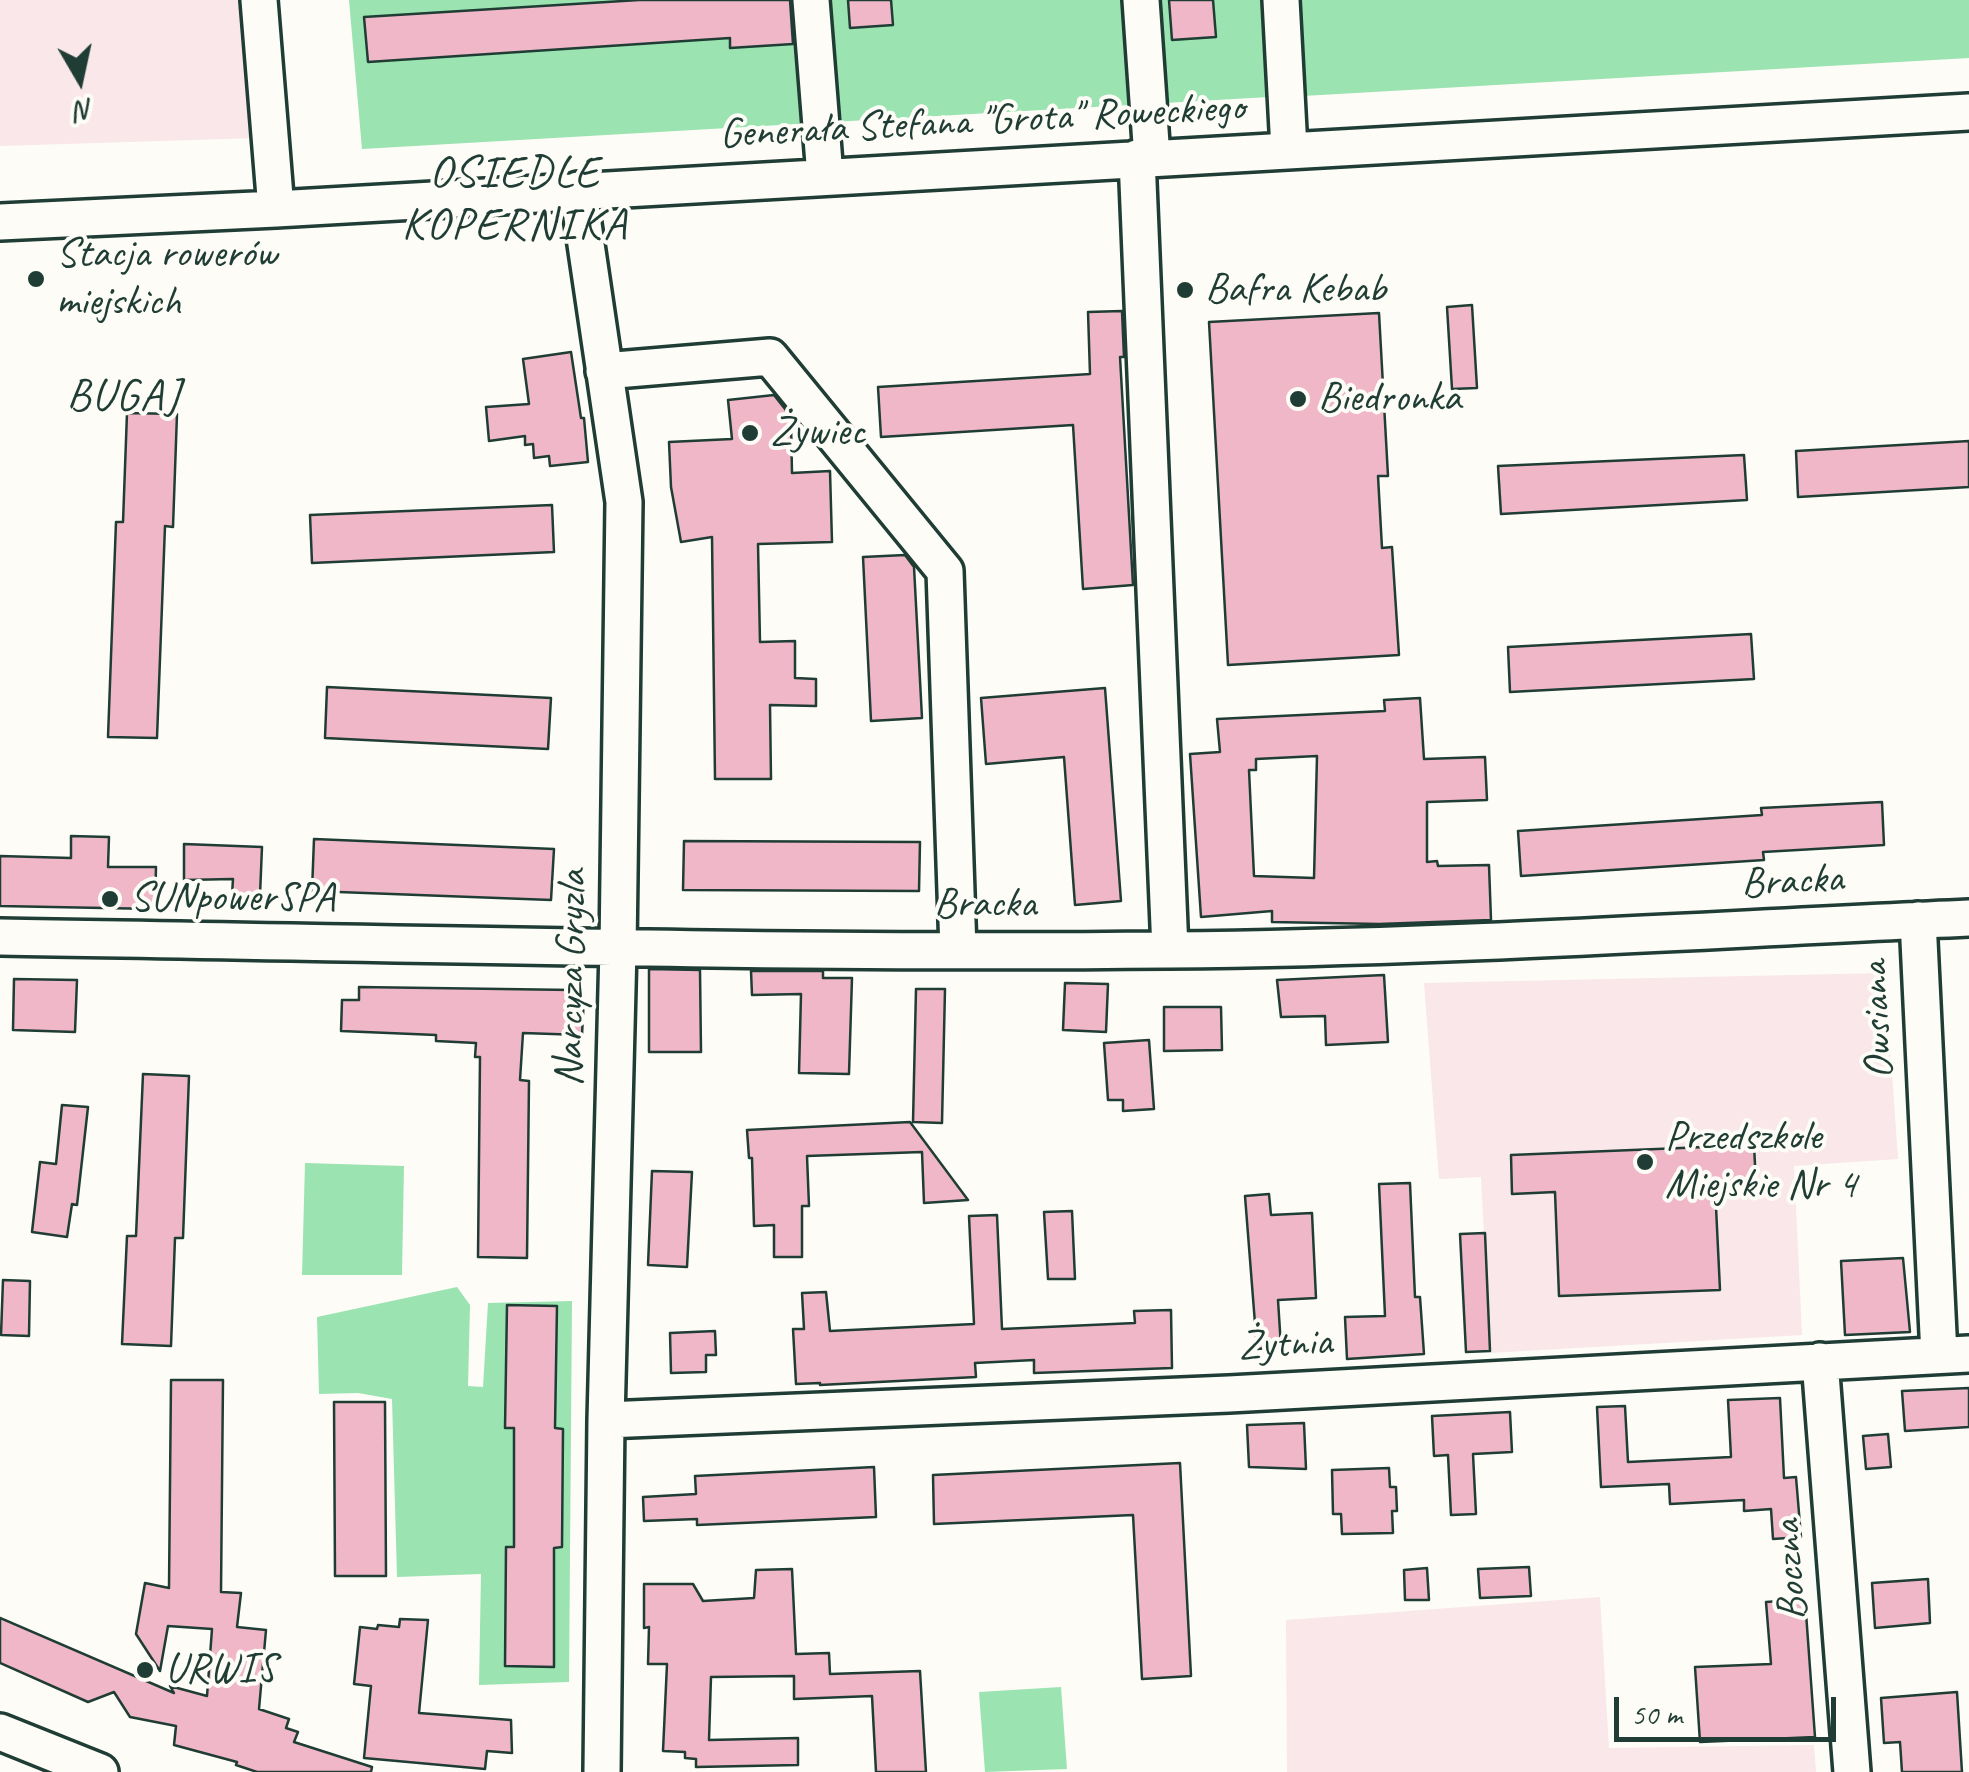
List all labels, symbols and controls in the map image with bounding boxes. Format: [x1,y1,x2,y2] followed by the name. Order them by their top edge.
[30,30,130,130] north arrow
[718,83,1246,161] street label: Generała Stefana "Grota" Roweckiego
[73,91,96,129] text: N
[403,147,627,253] district label: OSIEDLE KOPERNIKA
[56,230,277,328] place label: Stacja rowerów miejskich
[1205,265,1386,315] place label: Bafra Kebab
[25,268,47,290] marker: Stacja rowerów miejskich
[1174,279,1196,301] marker: Bafra Kebab
[65,370,183,424] district label: BUGAJ
[1318,374,1461,424] place label: Biedronka
[1287,388,1309,410] marker: Biedronka
[770,408,865,458] place label: Żywiec
[739,422,761,444] marker: Żywiec
[1740,854,1844,910] street label: Bracka
[545,869,599,1087] street label: Narcyza Gryzla
[130,874,334,924] place label: SUNpowerSPA
[934,880,1036,930] street label: Bracka
[99,888,121,910] marker: SUNpowerSPA
[1850,960,1906,1080] street label: Owsiana
[1665,1113,1856,1212] place label: Przedszkole Miejskie Nr 4
[1634,1151,1656,1173] marker: Przedszkole Miejskie Nr 4
[1237,1317,1333,1373] street label: Żytnia
[1762,1518,1820,1622] street label: Boczna
[165,1645,276,1695] place label: URWIS
[134,1659,156,1681] marker: URWIS
[1619,1677,1842,1739] scale bar
[1631,1695,1682,1733] text: 50 m

